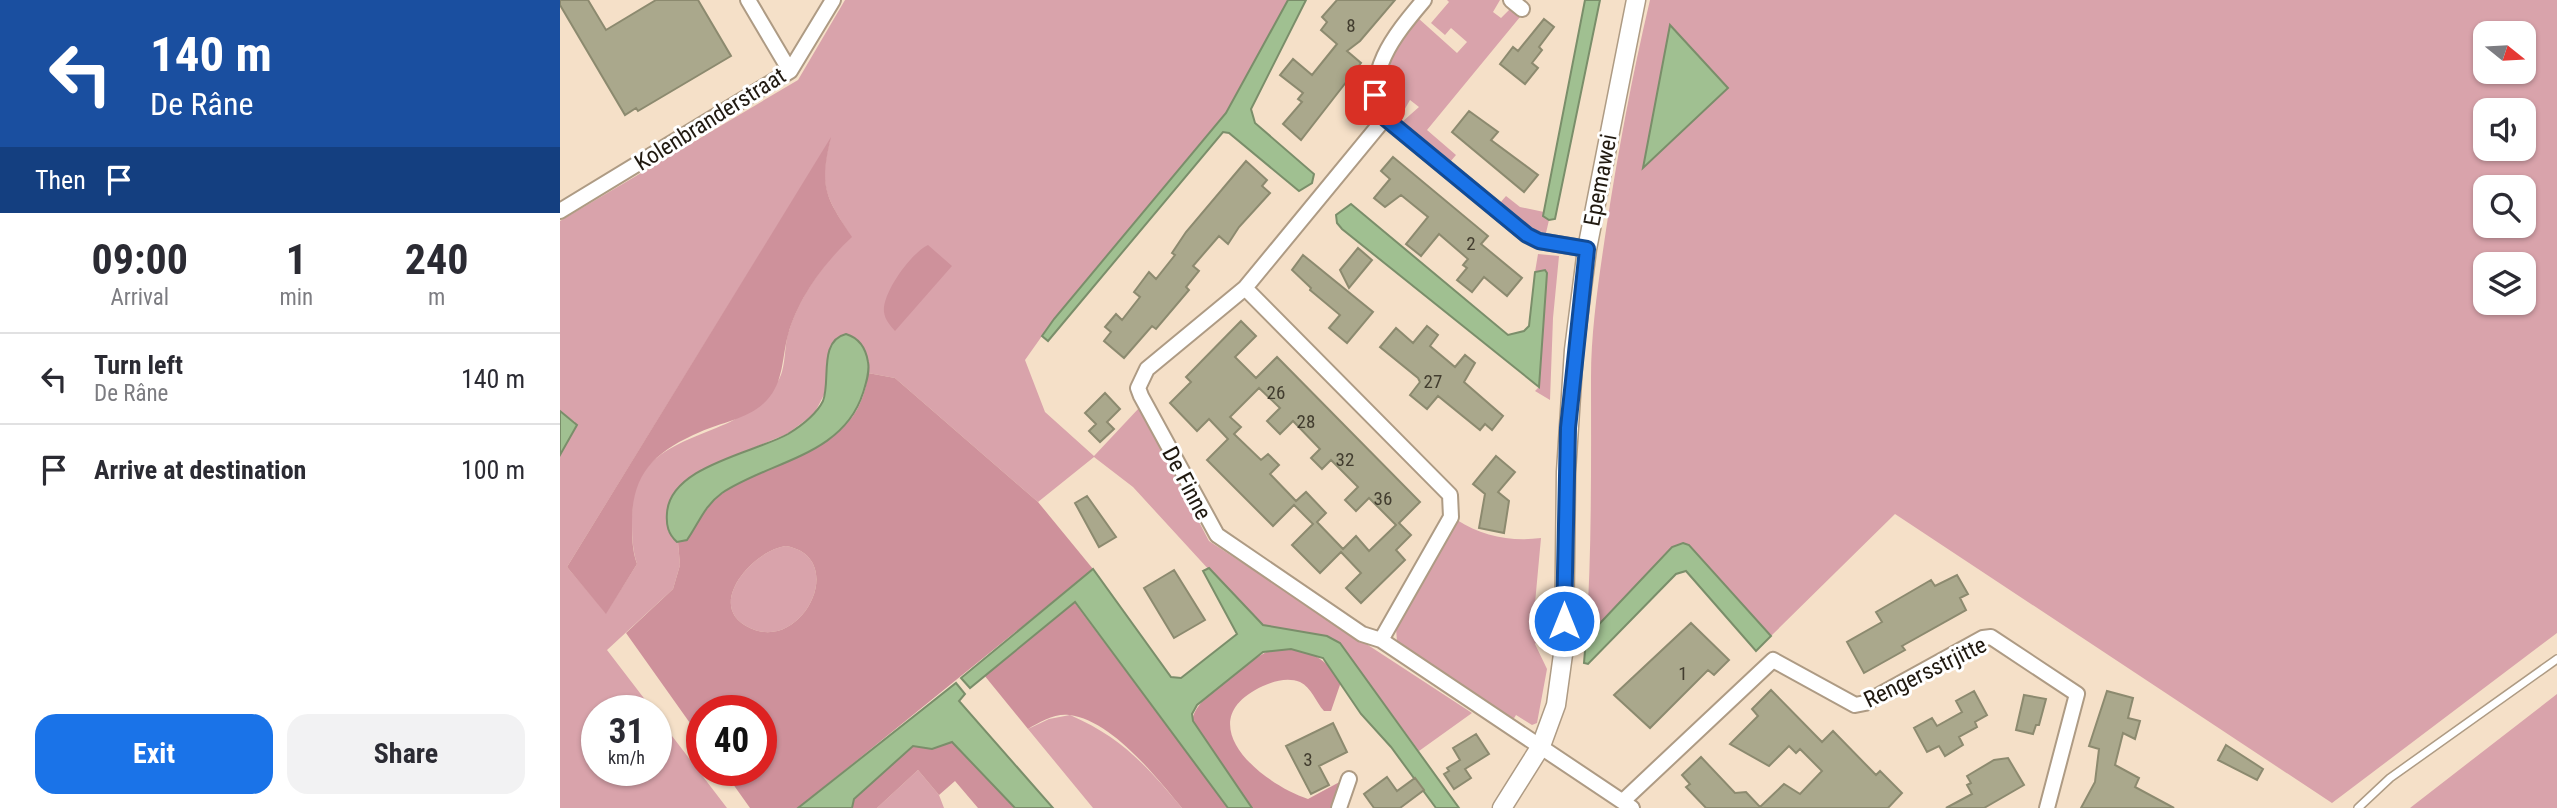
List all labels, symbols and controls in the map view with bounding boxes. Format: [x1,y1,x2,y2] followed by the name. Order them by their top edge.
[1346,14,1356,37] house number: 8
[2473,21,2536,84] north arrow
[2473,21,2536,315] map controls
[150,26,272,83] text: 140 m
[35,28,126,119] icon: left
[630,62,791,177] street label: Kolenbranderstraat
[1345,65,1405,125] pin
[1356,76,1394,114] icon: arrive
[150,85,253,123] text: De Râne
[2473,98,2536,161] button: sound
[1578,132,1623,228] street label: Epemawei
[100,161,138,199] icon: arrive
[35,165,86,195] text: Then
[2473,175,2536,238] button: search
[1466,232,1476,255] house number: 2
[92,235,188,284] text: 09:00
[286,235,307,284] text: 1
[405,235,468,284] text: 240
[2473,252,2536,315] button: layers
[110,284,169,311] text: Arrival
[279,284,313,311] text: min
[428,284,445,311] text: m
[94,350,183,380] text: Turn left
[35,360,73,398] icon: left
[461,364,525,394] text: 140 m
[1424,370,1442,393] house number: 27
[94,380,168,407] text: De Râne
[1267,381,1285,404] house number: 26
[1297,410,1315,433] house number: 28
[1156,442,1217,524] street label: De Finne
[1336,448,1354,471] house number: 32
[35,451,73,489] icon: arrive
[94,455,306,485] text: Arrive at destination
[461,455,525,485] text: 100 m
[1374,487,1392,510] house number: 36
[1527,584,1601,658] position arrow
[1860,631,1991,714] street label: Rengersstrjitte
[1678,662,1688,685] house number: 1
[686,695,777,786] speed limit sign: 40
[609,711,644,752] text: 31
[35,714,273,794] button: Exit
[287,714,525,794] button: Share
[608,747,645,768] text: km/h
[1303,748,1313,771] house number: 3

